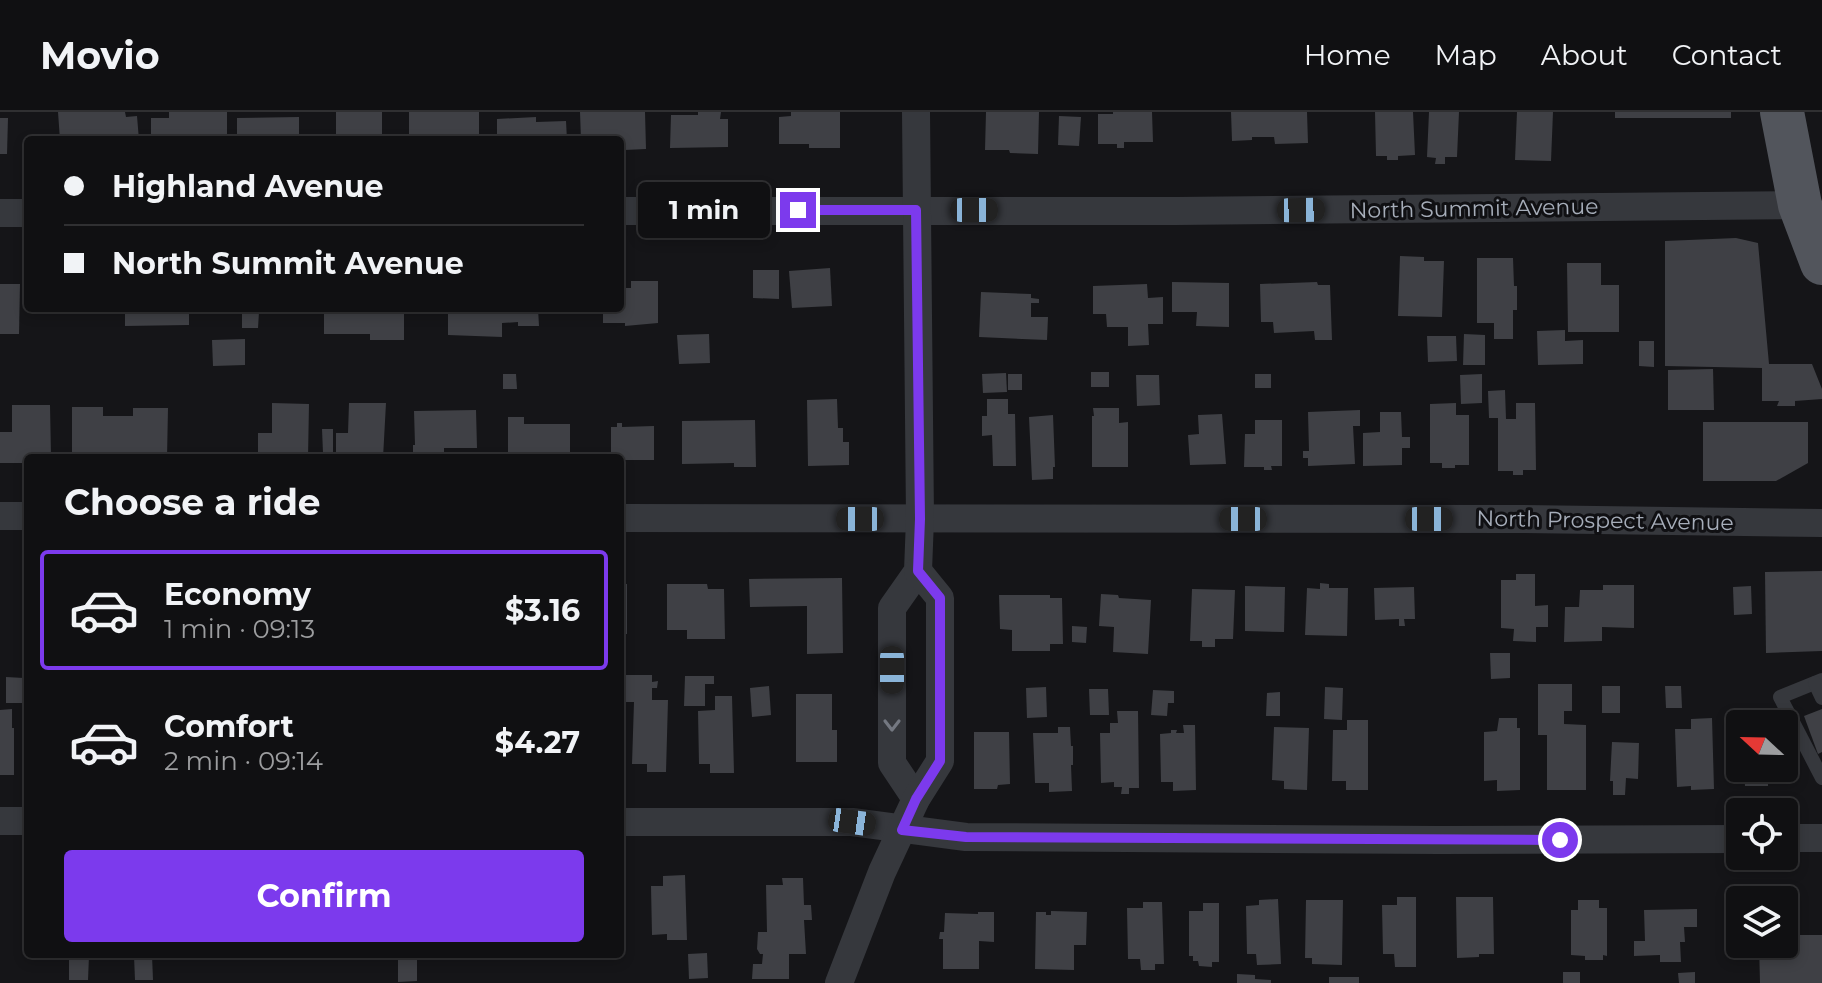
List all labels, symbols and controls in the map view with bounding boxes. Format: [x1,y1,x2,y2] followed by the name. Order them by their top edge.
[40,32,160,79] text: Movio
[1304,38,1391,72] text: Home
[1435,38,1497,72] text: Map
[1541,38,1628,72] text: About
[1672,38,1782,72] text: Contact
[112,168,383,205] text: Highland Avenue
[638,182,770,238] callout: 1 min
[780,192,816,228] route end
[1349,193,1599,224] street label: North Summit Avenue
[669,194,739,226] text: 1 min
[950,198,998,222] car
[1277,198,1325,222] car
[112,245,464,282] text: North Summit Avenue
[64,480,321,524] text: Choose a ride
[1476,505,1734,536] street label: North Prospect Avenue
[836,507,884,531] car
[1219,507,1267,531] car
[1405,507,1453,531] car
[68,574,140,646] icon: car
[164,576,311,613] text: Economy
[505,592,580,629] text: $3.16
[164,613,315,645] text: 1 min · 09:13
[880,646,904,694] car
[68,706,140,778] icon: car
[164,708,294,745] text: Comfort
[1726,710,1798,782] north arrow
[1726,710,1798,958] map controls
[883,719,901,732] one-way arrow
[495,724,580,761] text: $4.27
[164,745,323,777] text: 2 min · 09:14
[1726,798,1798,870] button: locate
[827,807,877,837] car
[1542,822,1578,858] route start
[64,850,584,942] button: Confirm
[1726,886,1798,958] button: layers

